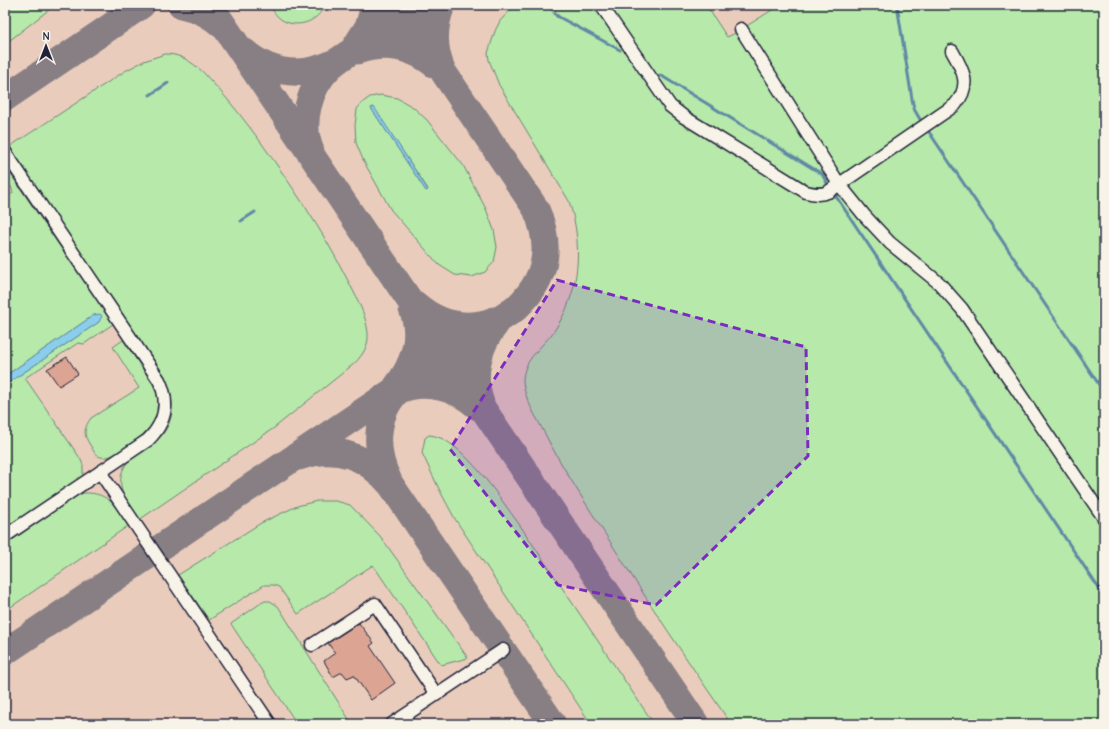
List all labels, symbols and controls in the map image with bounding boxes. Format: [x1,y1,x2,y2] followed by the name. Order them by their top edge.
[26,26,66,66] north arrow
[42,30,50,43] text: N

